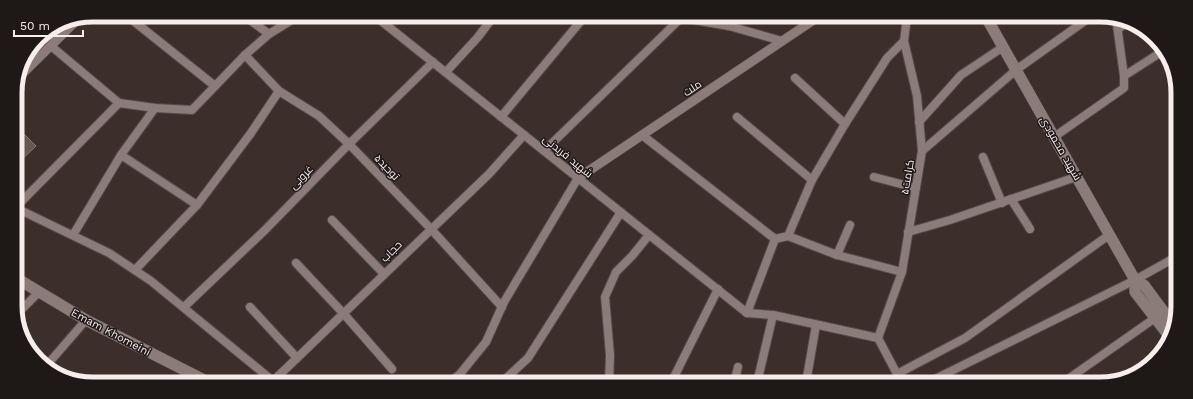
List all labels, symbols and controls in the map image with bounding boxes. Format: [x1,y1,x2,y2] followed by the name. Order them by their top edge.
[14,12,83,38] scale bar
[20,19,50,33] text: 50 m
[681,78,704,99] street label: ملت
[1037,114,1084,183] street label: شهید محمودی
[540,132,595,181] street label: شهید فریدنی
[371,152,402,183] street label: توحید۵
[898,159,917,196] street label: کرامت۵
[287,163,316,192] street label: غروبی
[378,238,405,265] street label: حجاب
[69,306,153,359] street label: Emam Khomeini

